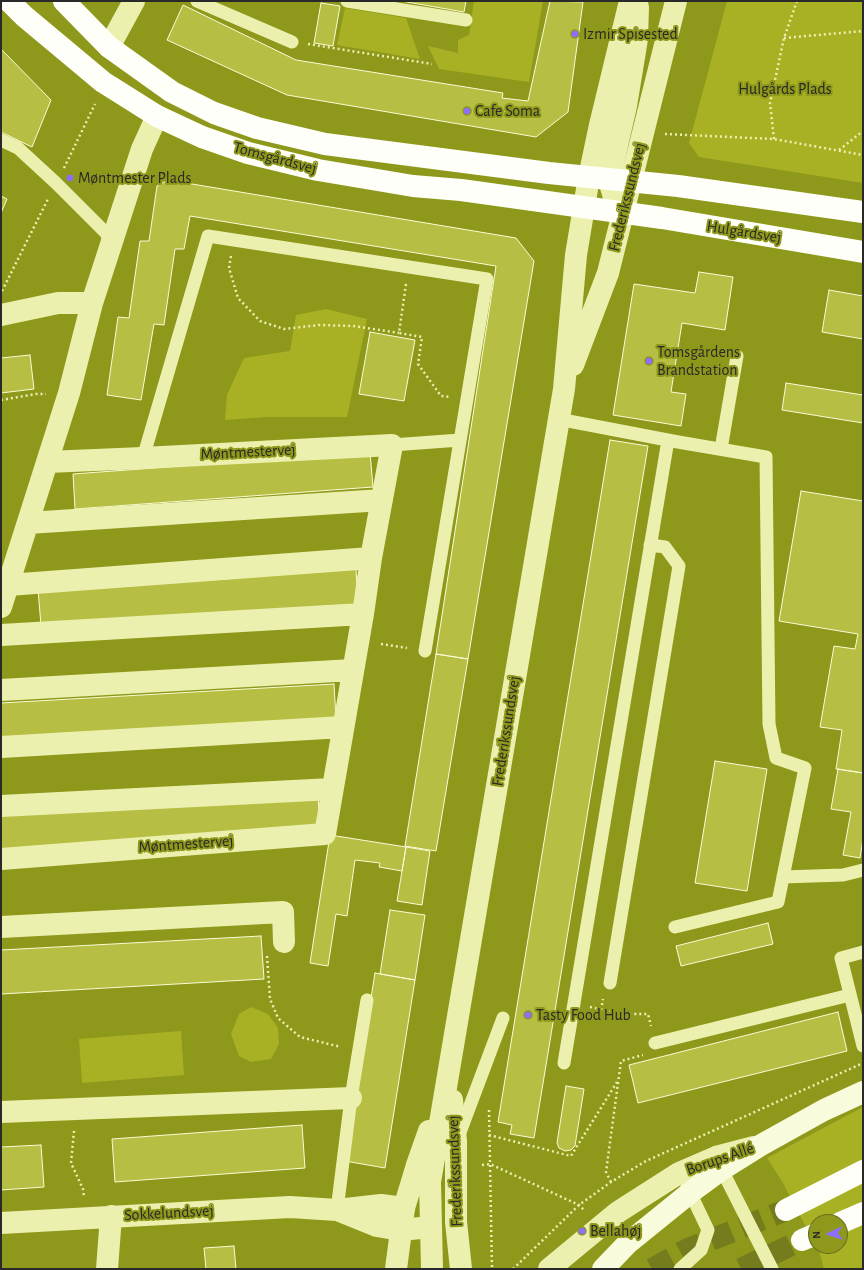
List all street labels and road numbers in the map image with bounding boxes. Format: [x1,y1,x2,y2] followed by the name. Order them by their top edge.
[231,138,319,178] street label: Tomsgårdsvej
[604,141,650,253] street label: Frederikssundsvej
[705,217,783,247] street label: Hulgårdsvej
[200,440,296,464] street label: Møntmestervej
[488,675,524,787] street label: Frederikssundsvej
[138,831,234,857] street label: Møntmestervej
[443,1115,467,1227] street label: Frederikssundsvej
[683,1138,757,1180] street label: Borups Allé
[124,1201,214,1225] street label: Sokkelundsvej

